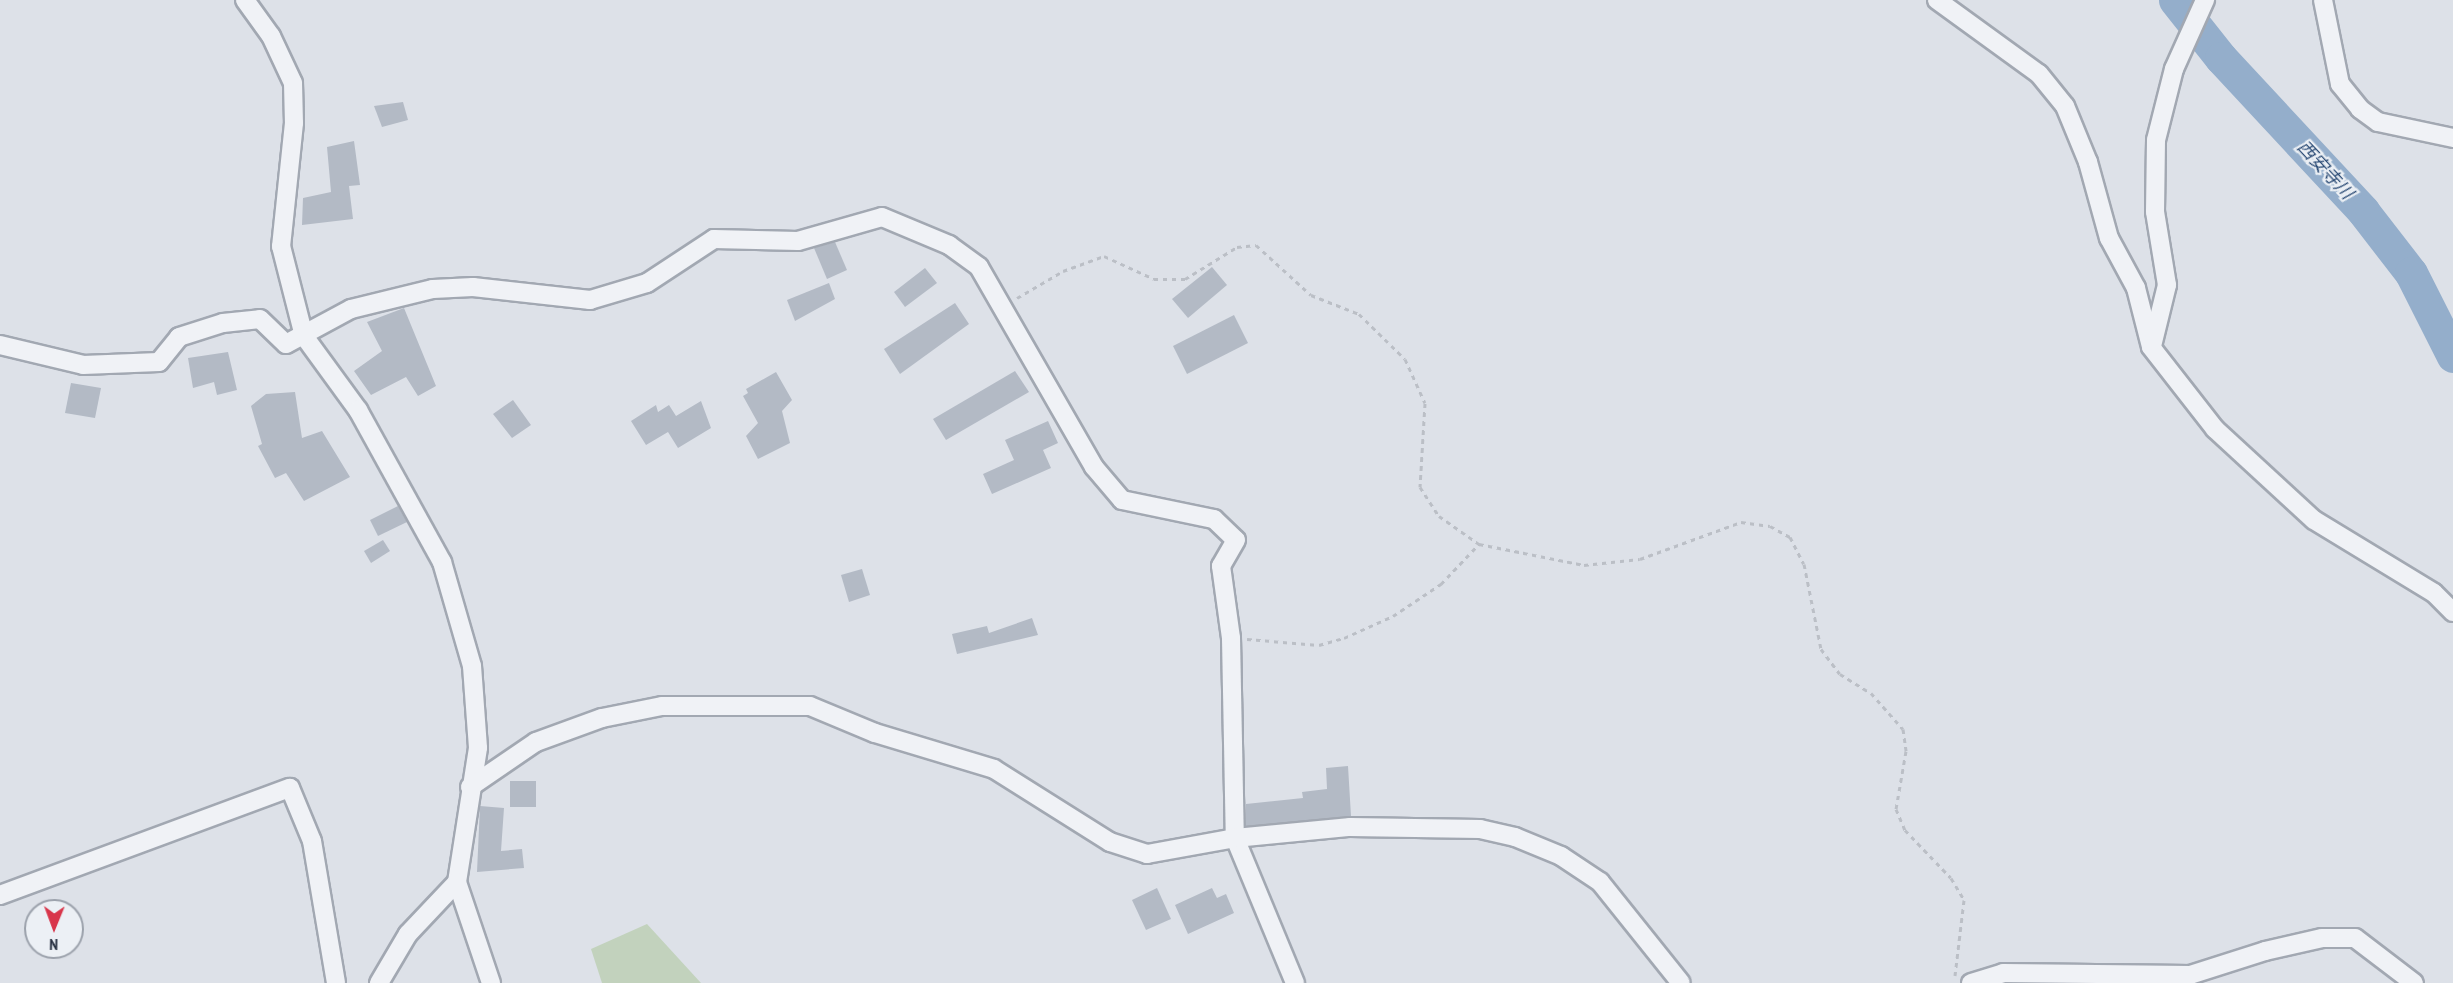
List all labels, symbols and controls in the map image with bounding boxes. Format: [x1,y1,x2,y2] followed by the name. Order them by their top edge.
[2293,136,2357,204] water label: 西安寺川
[24,899,84,959] north arrow
[49,935,58,955] text: N

